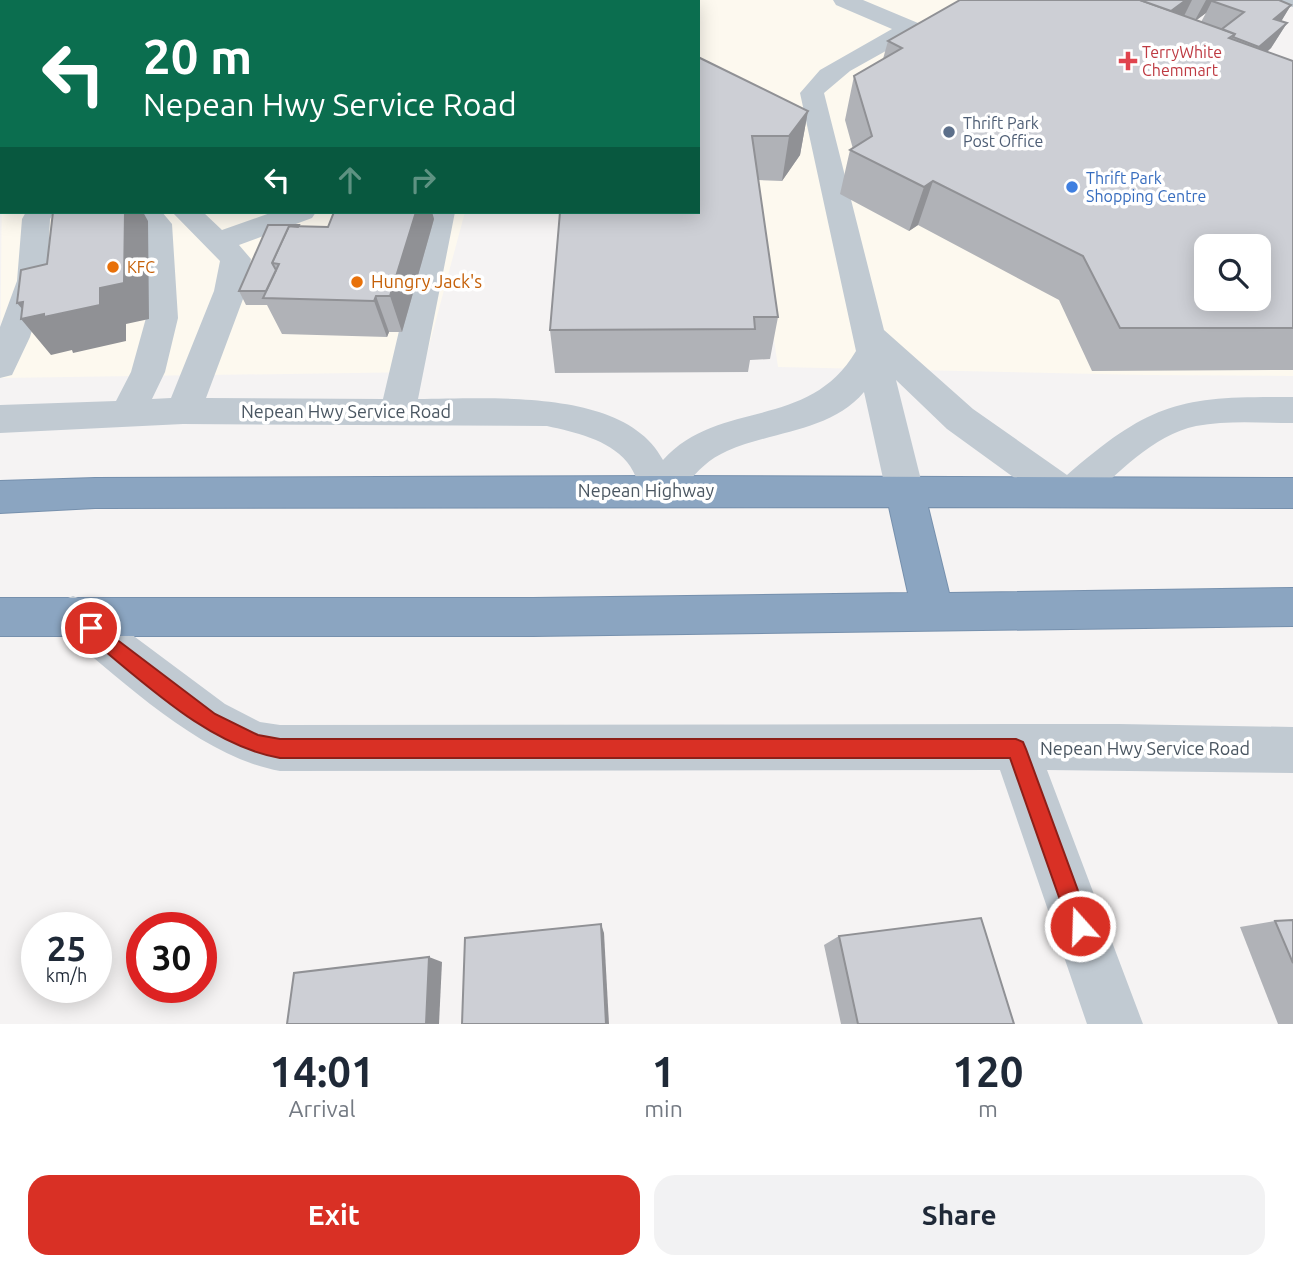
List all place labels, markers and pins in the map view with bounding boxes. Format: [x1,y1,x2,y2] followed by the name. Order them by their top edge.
[1142,43,1222,79] place label: TerryWhite Chemmart
[1120,53,1136,69] marker: TerryWhite Chemmart
[963,114,1043,150] place label: Thrift Park Post Office
[941,124,957,140] marker: Thrift Park Post Office
[1086,169,1206,205] place label: Thrift Park Shopping Centre
[1064,179,1080,195] marker: Thrift Park Shopping Centre
[127,258,155,276] place label: KFC
[105,259,121,275] marker: KFC
[371,271,482,291] place label: Hungry Jack's
[349,274,365,290] marker: Hungry Jack's
[61,598,121,658] pin

